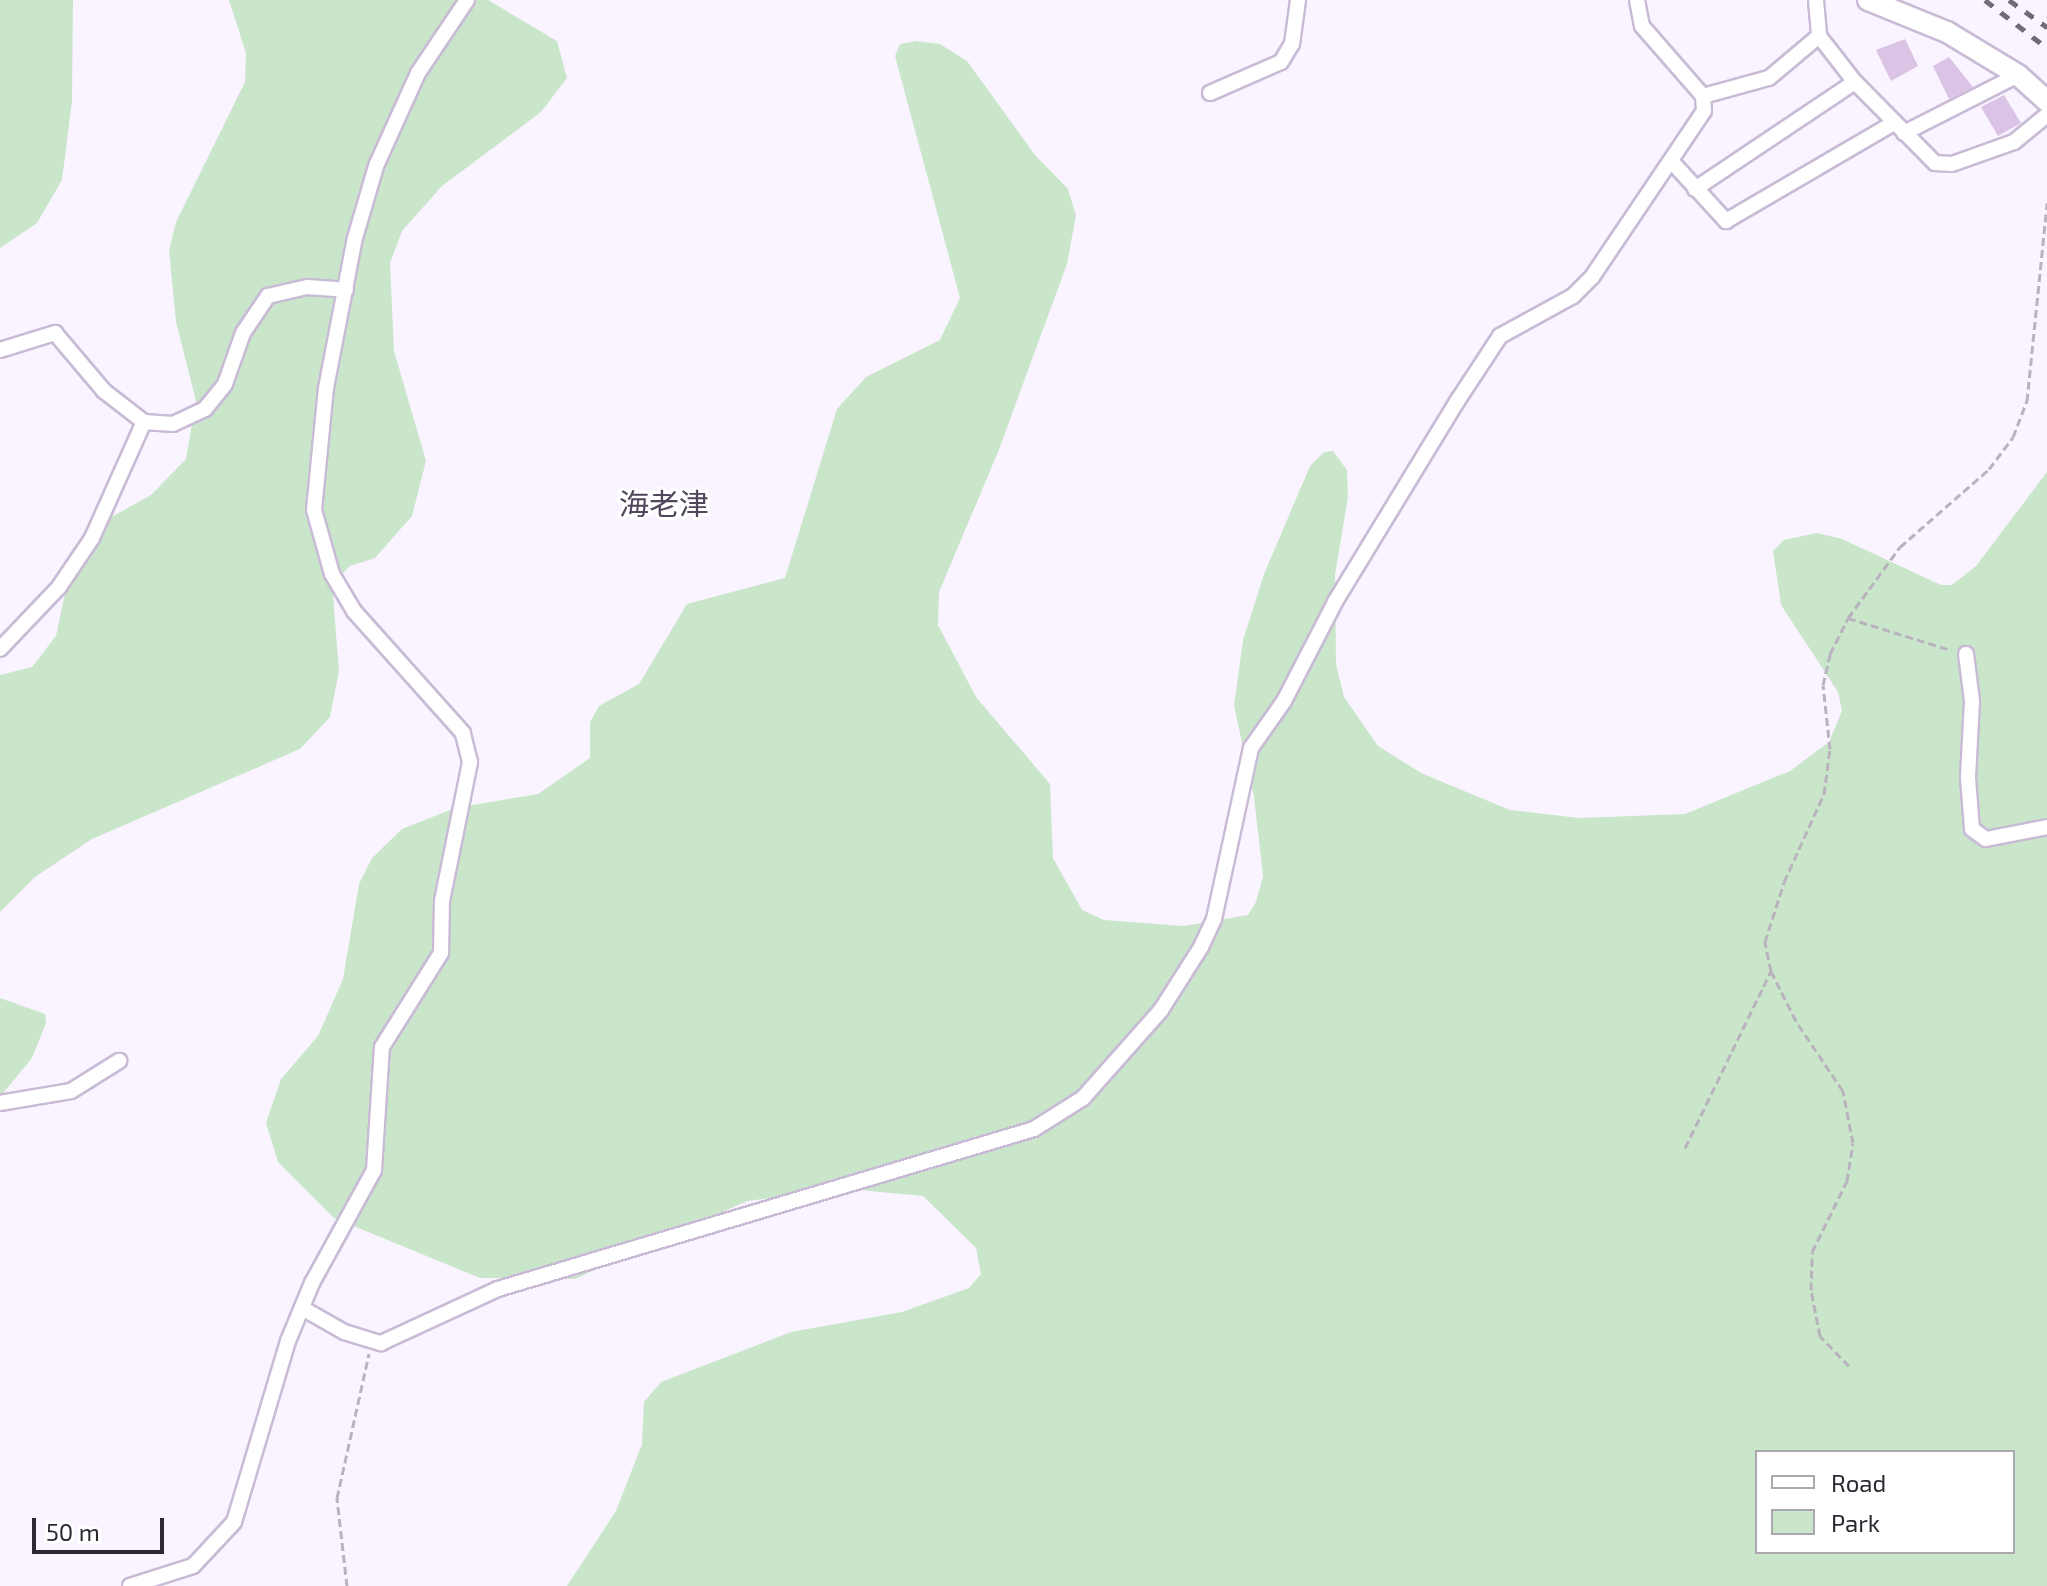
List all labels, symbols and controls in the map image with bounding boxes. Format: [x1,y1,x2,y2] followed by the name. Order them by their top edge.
[619,485,709,521] district label: 海老津
[1755,1450,2015,1554] legend
[1831,1468,1886,1497] text: Road
[36,1502,168,1552] scale bar
[1831,1508,1880,1537] text: Park
[46,1517,100,1546] text: 50 m

